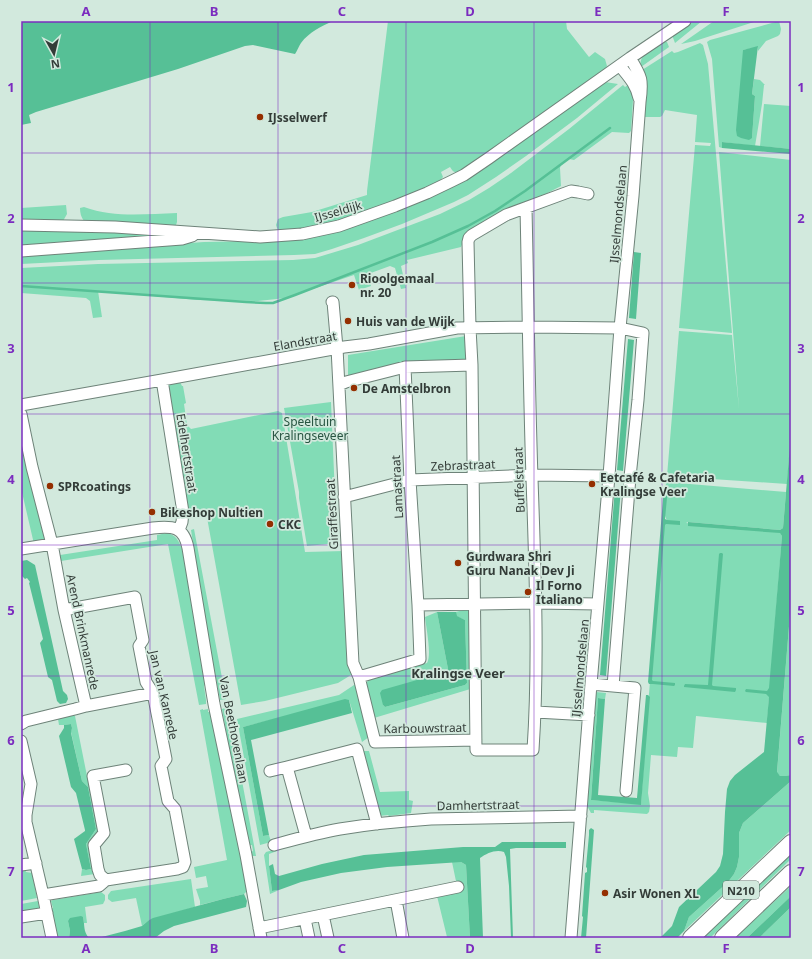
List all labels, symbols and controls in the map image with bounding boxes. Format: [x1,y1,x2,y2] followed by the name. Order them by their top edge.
[82,2,91,20] text: A
[210,2,218,20] text: B
[338,2,346,20] text: C
[465,2,475,20] text: D
[594,2,602,20] text: E
[722,2,730,20] text: F
[34,34,74,74] north arrow
[50,56,61,72] text: N
[7,78,15,96] text: 1
[797,78,805,96] text: 1
[268,109,328,126] place label: IJsselwerf
[255,112,265,122] marker: IJsselwerf
[605,164,631,264] street label: IJsselmondselaan
[312,196,364,226] street label: IJsseldijk
[7,209,15,227] text: 2
[797,209,805,227] text: 2
[360,270,434,301] place label: Rioolgemaal nr. 20
[347,280,357,290] marker: Rioolgemaal nr. 20
[356,313,455,330] place label: Huis van de Wijk
[343,316,353,326] marker: Huis van de Wijk
[272,327,339,355] street label: Elandstraat
[7,339,15,357] text: 3
[797,339,805,357] text: 3
[362,380,451,397] place label: De Amstelbron
[349,383,359,393] marker: De Amstelbron
[172,412,202,494] street label: Edelhertstraat
[272,413,348,444] park label: Speeltuin Kralingseveer
[509,446,529,513] street label: Buffelstraat
[387,454,407,519] street label: Lamastraat
[430,455,496,475] street label: Zebrastraat
[600,469,715,500] place label: Eetcafé & Cafetaria Kralingse Veer
[7,470,15,488] text: 4
[797,470,805,488] text: 4
[322,477,342,550] street label: Giraffestraat
[58,478,131,495] place label: SPRcoatings
[587,479,597,489] marker: Eetcafé & Cafetaria Kralingse Veer
[45,481,55,491] marker: SPRcoatings
[160,504,263,521] place label: Bikeshop Nultien
[147,507,157,517] marker: Bikeshop Nultien
[278,516,301,533] place label: CKC
[265,519,275,529] marker: CKC
[466,548,575,579] place label: Gurdwara Shri Guru Nanak Dev Ji
[453,558,463,568] marker: Gurdwara Shri Guru Nanak Dev Ji
[62,573,104,692] street label: Arend Brinkmanrede
[536,577,583,608] place label: Il Forno Italiano
[523,587,533,597] marker: Il Forno Italiano
[7,601,15,619] text: 5
[797,601,805,619] text: 5
[567,618,593,718] street label: IJsselmondselaan
[145,648,183,742] street label: Jan van Kanrede
[411,664,505,682] district label: Kralingse Veer
[215,675,253,785] street label: Van Beethovenlaan
[383,719,467,737] street label: Karbouwstraat
[7,731,15,749] text: 6
[797,731,805,749] text: 6
[436,796,520,814] street label: Damhertstraat
[7,862,15,880] text: 7
[797,862,805,880] text: 7
[723,881,759,899] road number: N210
[613,885,699,902] place label: Asir Wonen XL
[600,888,610,898] marker: Asir Wonen XL
[82,939,91,957] text: A
[210,939,218,957] text: B
[338,939,346,957] text: C
[465,939,475,957] text: D
[594,939,602,957] text: E
[722,939,730,957] text: F

